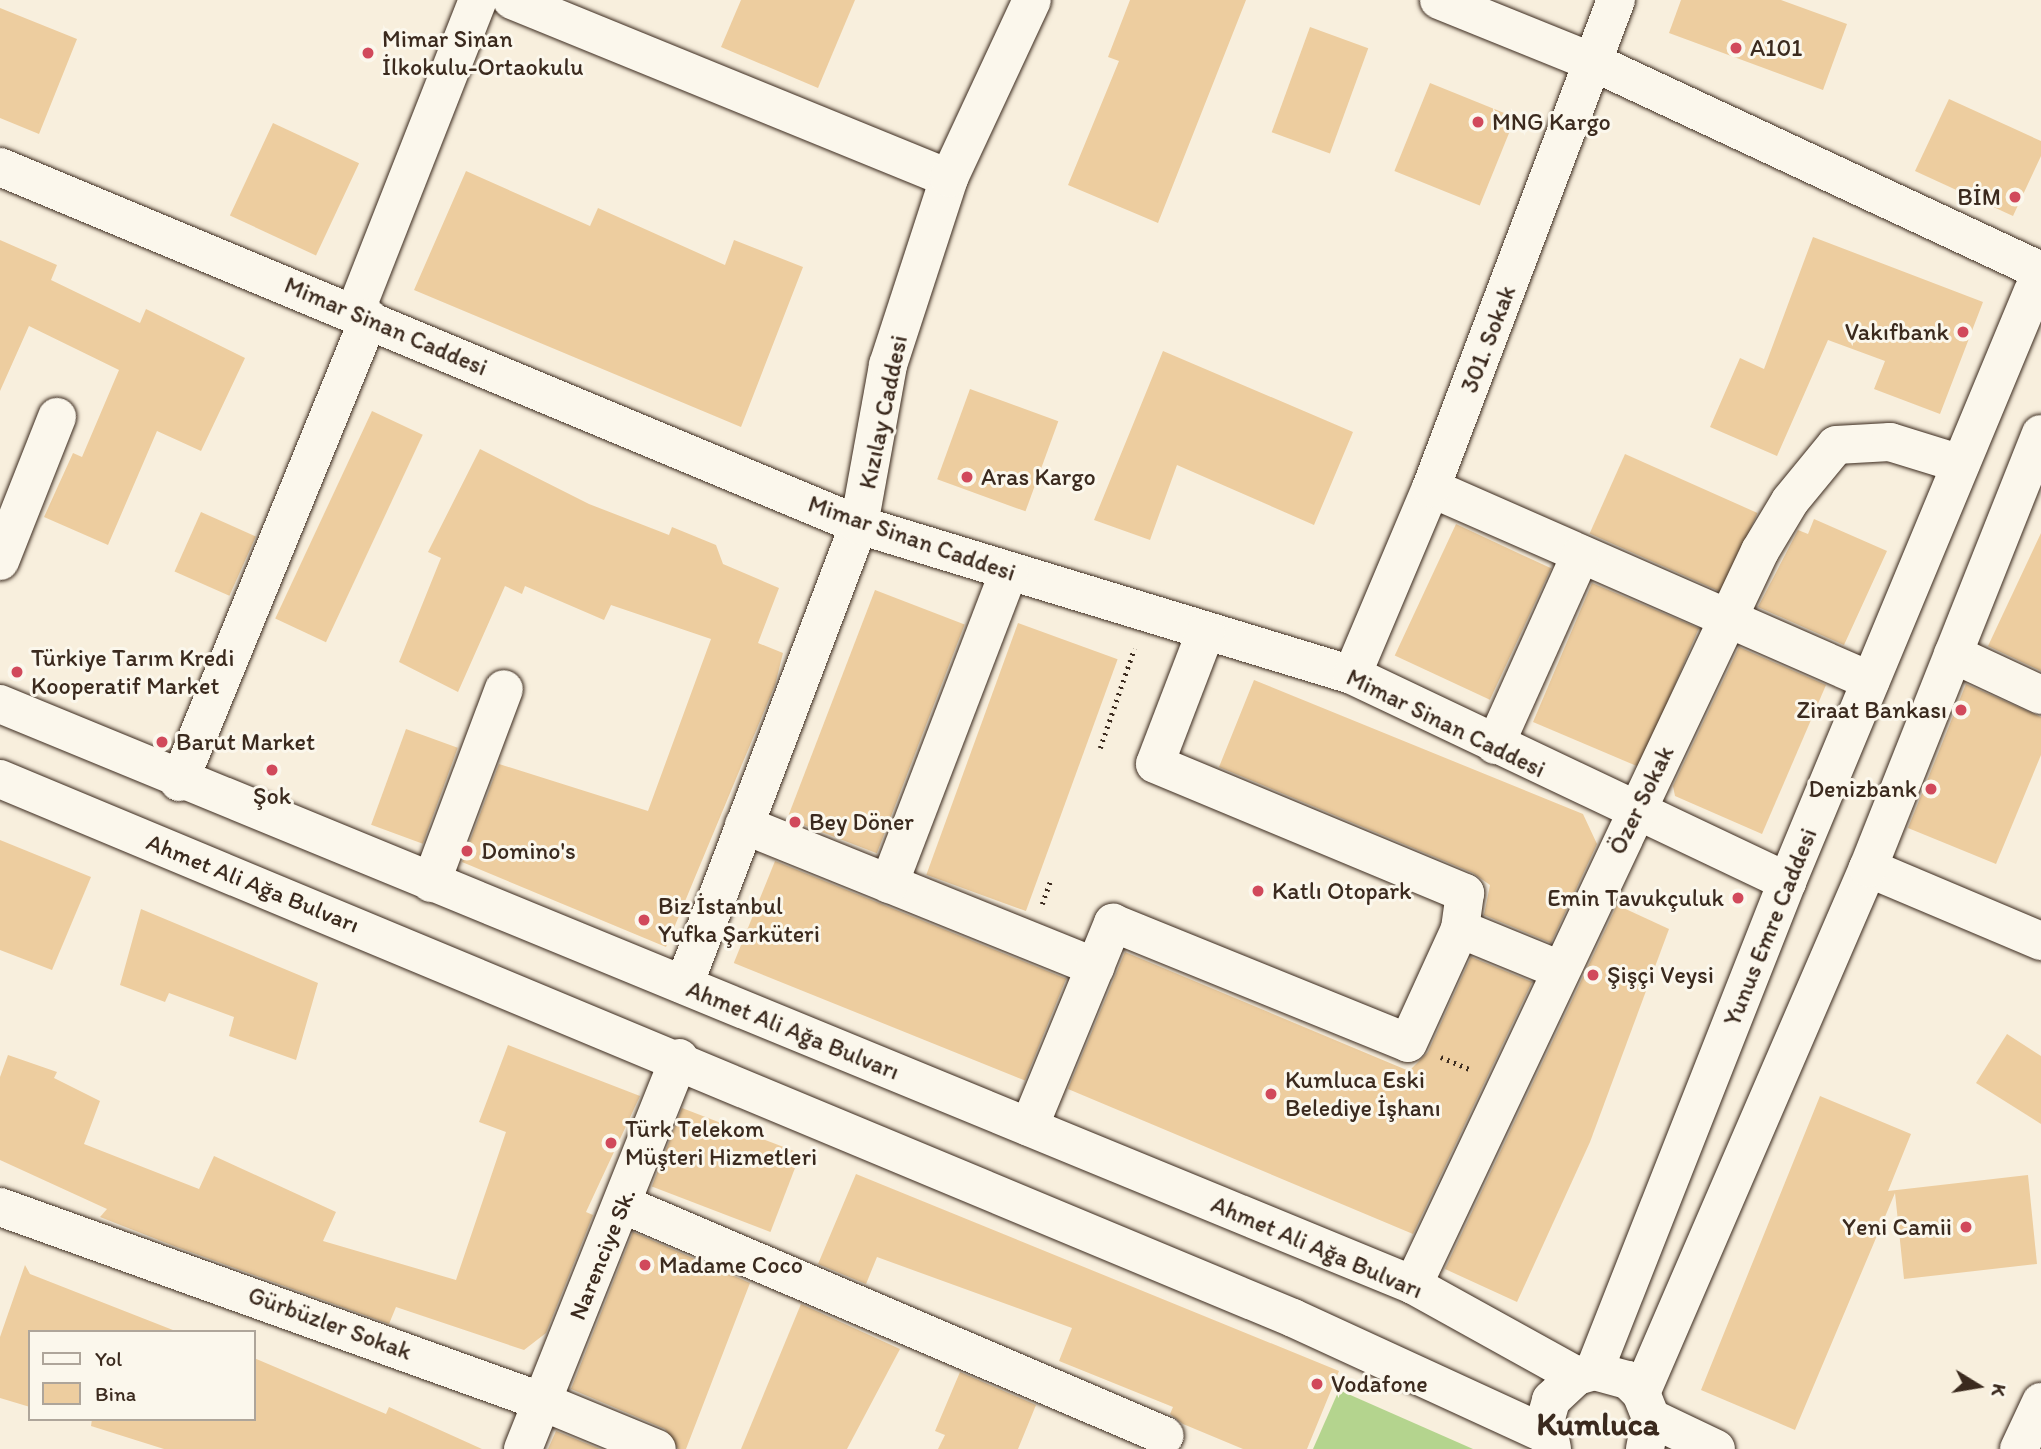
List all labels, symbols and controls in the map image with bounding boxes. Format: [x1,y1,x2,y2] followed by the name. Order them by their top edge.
[382,25,584,81] place label: Mimar Sinan İlkokulu-Ortaokulu
[1750,34,1802,62] place label: A101
[1728,40,1744,56] marker: A101
[360,45,376,61] marker: Mimar Sinan İlkokulu-Ortaokulu
[1492,108,1611,136] place label: MNG Kargo
[1470,114,1486,130] marker: MNG Kargo
[1957,183,2001,211] place label: BİM
[2007,189,2023,205] marker: BİM
[281,270,491,382] street label: Mimar Sinan Caddesi
[1454,281,1522,397] street label: 301. Sokak
[1845,318,1949,346] place label: Vakıfbank
[1955,324,1971,340] marker: Vakıfbank
[853,332,913,492] street label: Kızılay Caddesi
[981,463,1096,491] place label: Aras Kargo
[959,469,975,485] marker: Aras Kargo
[805,489,1019,587] street label: Mimar Sinan Caddesi
[31,644,232,700] place label: Türkiye Tarım Kredi Kooperatif Market
[1342,663,1550,783] street label: Mimar Sinan Caddesi
[9,664,25,680] marker: Türkiye Tarım Kredi Kooperatif Market
[1796,696,1947,724] place label: Ziraat Bankası
[1953,702,1969,718] marker: Ziraat Bankası
[176,728,315,756] place label: Barut Market
[154,734,170,750] marker: Barut Market
[1602,741,1680,859] street label: Özer Sokak
[264,762,280,778] marker: Şok
[1808,775,1917,803] place label: Denizbank
[1923,781,1939,797] marker: Denizbank
[253,782,291,810] place label: Şok
[809,808,915,836] place label: Bey Döner
[787,814,803,830] marker: Bey Döner
[1717,824,1823,1030] street label: Yunus Emre Caddesi
[142,827,364,939] street label: Ahmet Ali Ağa Bulvarı
[481,837,576,865] place label: Domino's
[459,843,475,859] marker: Domino's
[1272,877,1411,905] place label: Katlı Otopark
[1250,883,1266,899] marker: Katlı Otopark
[1549,884,1724,912] place label: Emin Tavukçuluk
[1730,890,1746,906] marker: Emin Tavukçuluk
[658,892,820,948] place label: Biz İstanbul Yufka Şarküteri
[636,912,652,928] marker: Biz İstanbul Yufka Şarküteri
[1607,961,1713,989] place label: Şişçi Veysi
[1585,967,1601,983] marker: Şişçi Veysi
[682,974,904,1086] street label: Ahmet Ali Ağa Bulvarı
[1285,1066,1441,1122] place label: Kumluca Eski Belediye İşhanı
[1263,1086,1279,1102] marker: Kumluca Eski Belediye İşhanı
[625,1115,816,1171] place label: Türk Telekom Müşteri Hizmetleri
[603,1135,619,1151] marker: Türk Telekom Müşteri Hizmetleri
[562,1184,642,1324] street label: Narenciye Sk.
[1207,1189,1427,1305] street label: Ahmet Ali Ağa Bulvarı
[1841,1213,1952,1241] place label: Yeni Camii
[1958,1219,1974,1235] marker: Yeni Camii
[659,1251,803,1279] place label: Madame Coco
[637,1257,653,1273] marker: Madame Coco
[245,1280,415,1366] street label: Gürbüzler Sokak
[28,1330,256,1421] legend
[95,1346,122,1371] text: Yol
[1943,1351,2013,1421] north arrow
[1331,1370,1428,1398] place label: Vodafone
[1309,1376,1325,1392] marker: Vodafone
[95,1381,136,1406] text: Bina
[1987,1382,2012,1398] text: K
[1537,1405,1659,1443] district label: Kumluca

